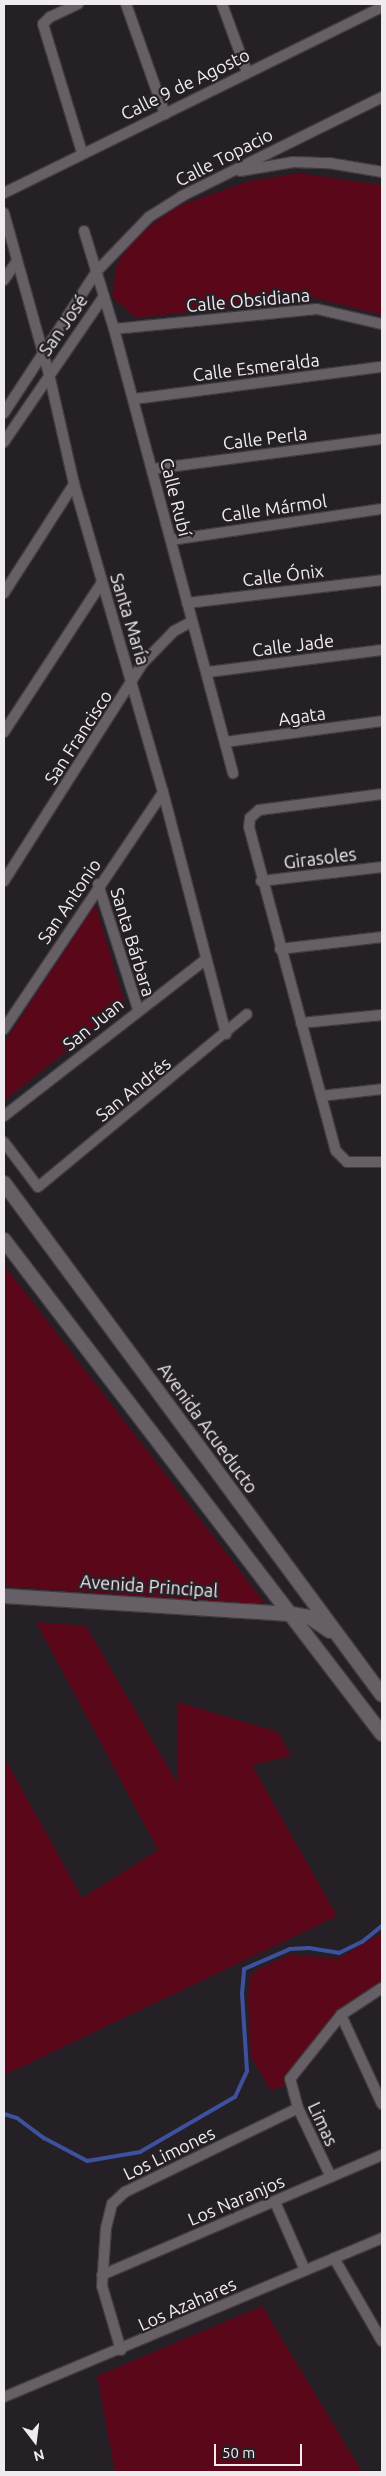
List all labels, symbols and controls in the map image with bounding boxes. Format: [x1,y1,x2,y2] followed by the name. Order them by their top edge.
[117,43,253,125] street label: Calle 9 de Agosto
[172,123,276,191] street label: Calle Topacio
[185,284,311,316] street label: Calle Obsidiana
[34,290,92,360] street label: San José
[191,348,321,386] street label: Calle Esmeralda
[222,422,308,454] street label: Calle Perla
[156,455,196,539] street label: Calle Rubí
[220,490,328,526] street label: Calle Mármol
[241,559,325,591] street label: Calle Ónix
[106,571,154,667] street label: Santa María
[251,629,335,661] street label: Calle Jade
[40,686,116,788] street label: San Francisco
[277,702,327,730] street label: Agata
[282,843,358,873] street label: Girasoles
[33,854,105,948] street label: San Antonio
[106,885,160,999] street label: Santa Bárbara
[58,993,128,1055] street label: San Juan
[91,1052,175,1126] street label: San Andrés
[153,1359,263,1497] street label: Avenida Acueducto
[79,1570,219,1602] street label: Avenida Principal
[303,2099,343,2149] street label: Limas
[120,2122,218,2184] street label: Los Limones
[184,2170,288,2230] street label: Los Naranjos
[135,2273,239,2335] street label: Los Azahares
[10,2416,60,2466] north arrow
[216,2434,304,2466] scale bar
[222,2444,255,2461] text: 50 m
[32,2446,46,2465] text: N

